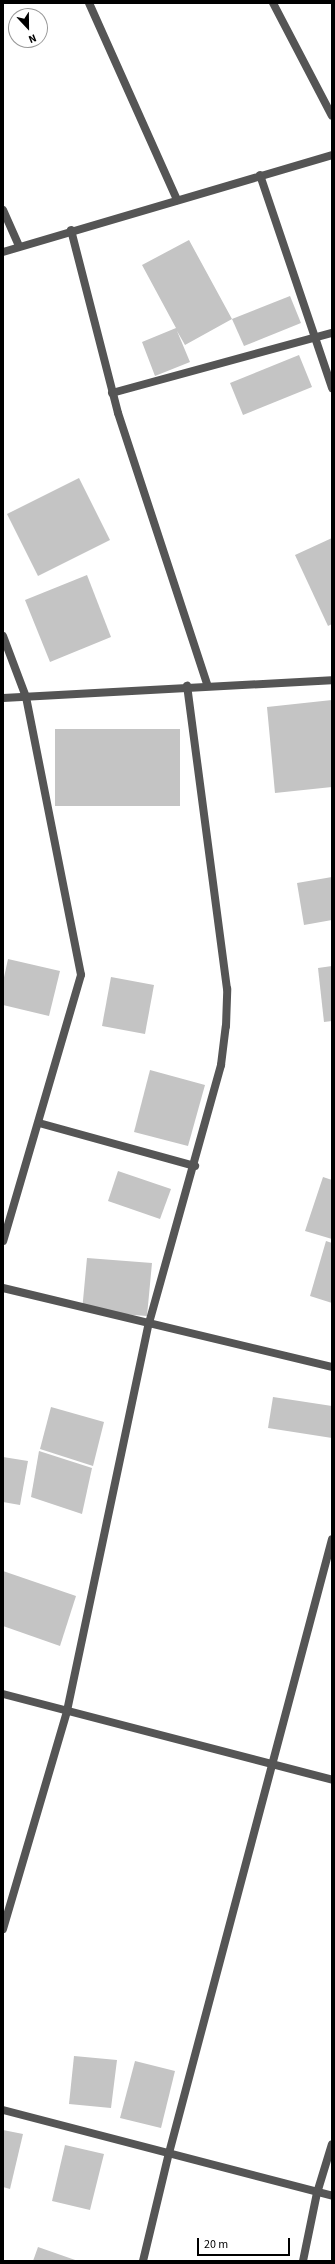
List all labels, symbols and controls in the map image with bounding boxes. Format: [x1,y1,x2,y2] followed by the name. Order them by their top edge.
[8,8,48,48] north arrow
[26,30,39,47] text: N
[199,2230,292,2256] scale bar
[204,2236,228,2253] text: 20 m

